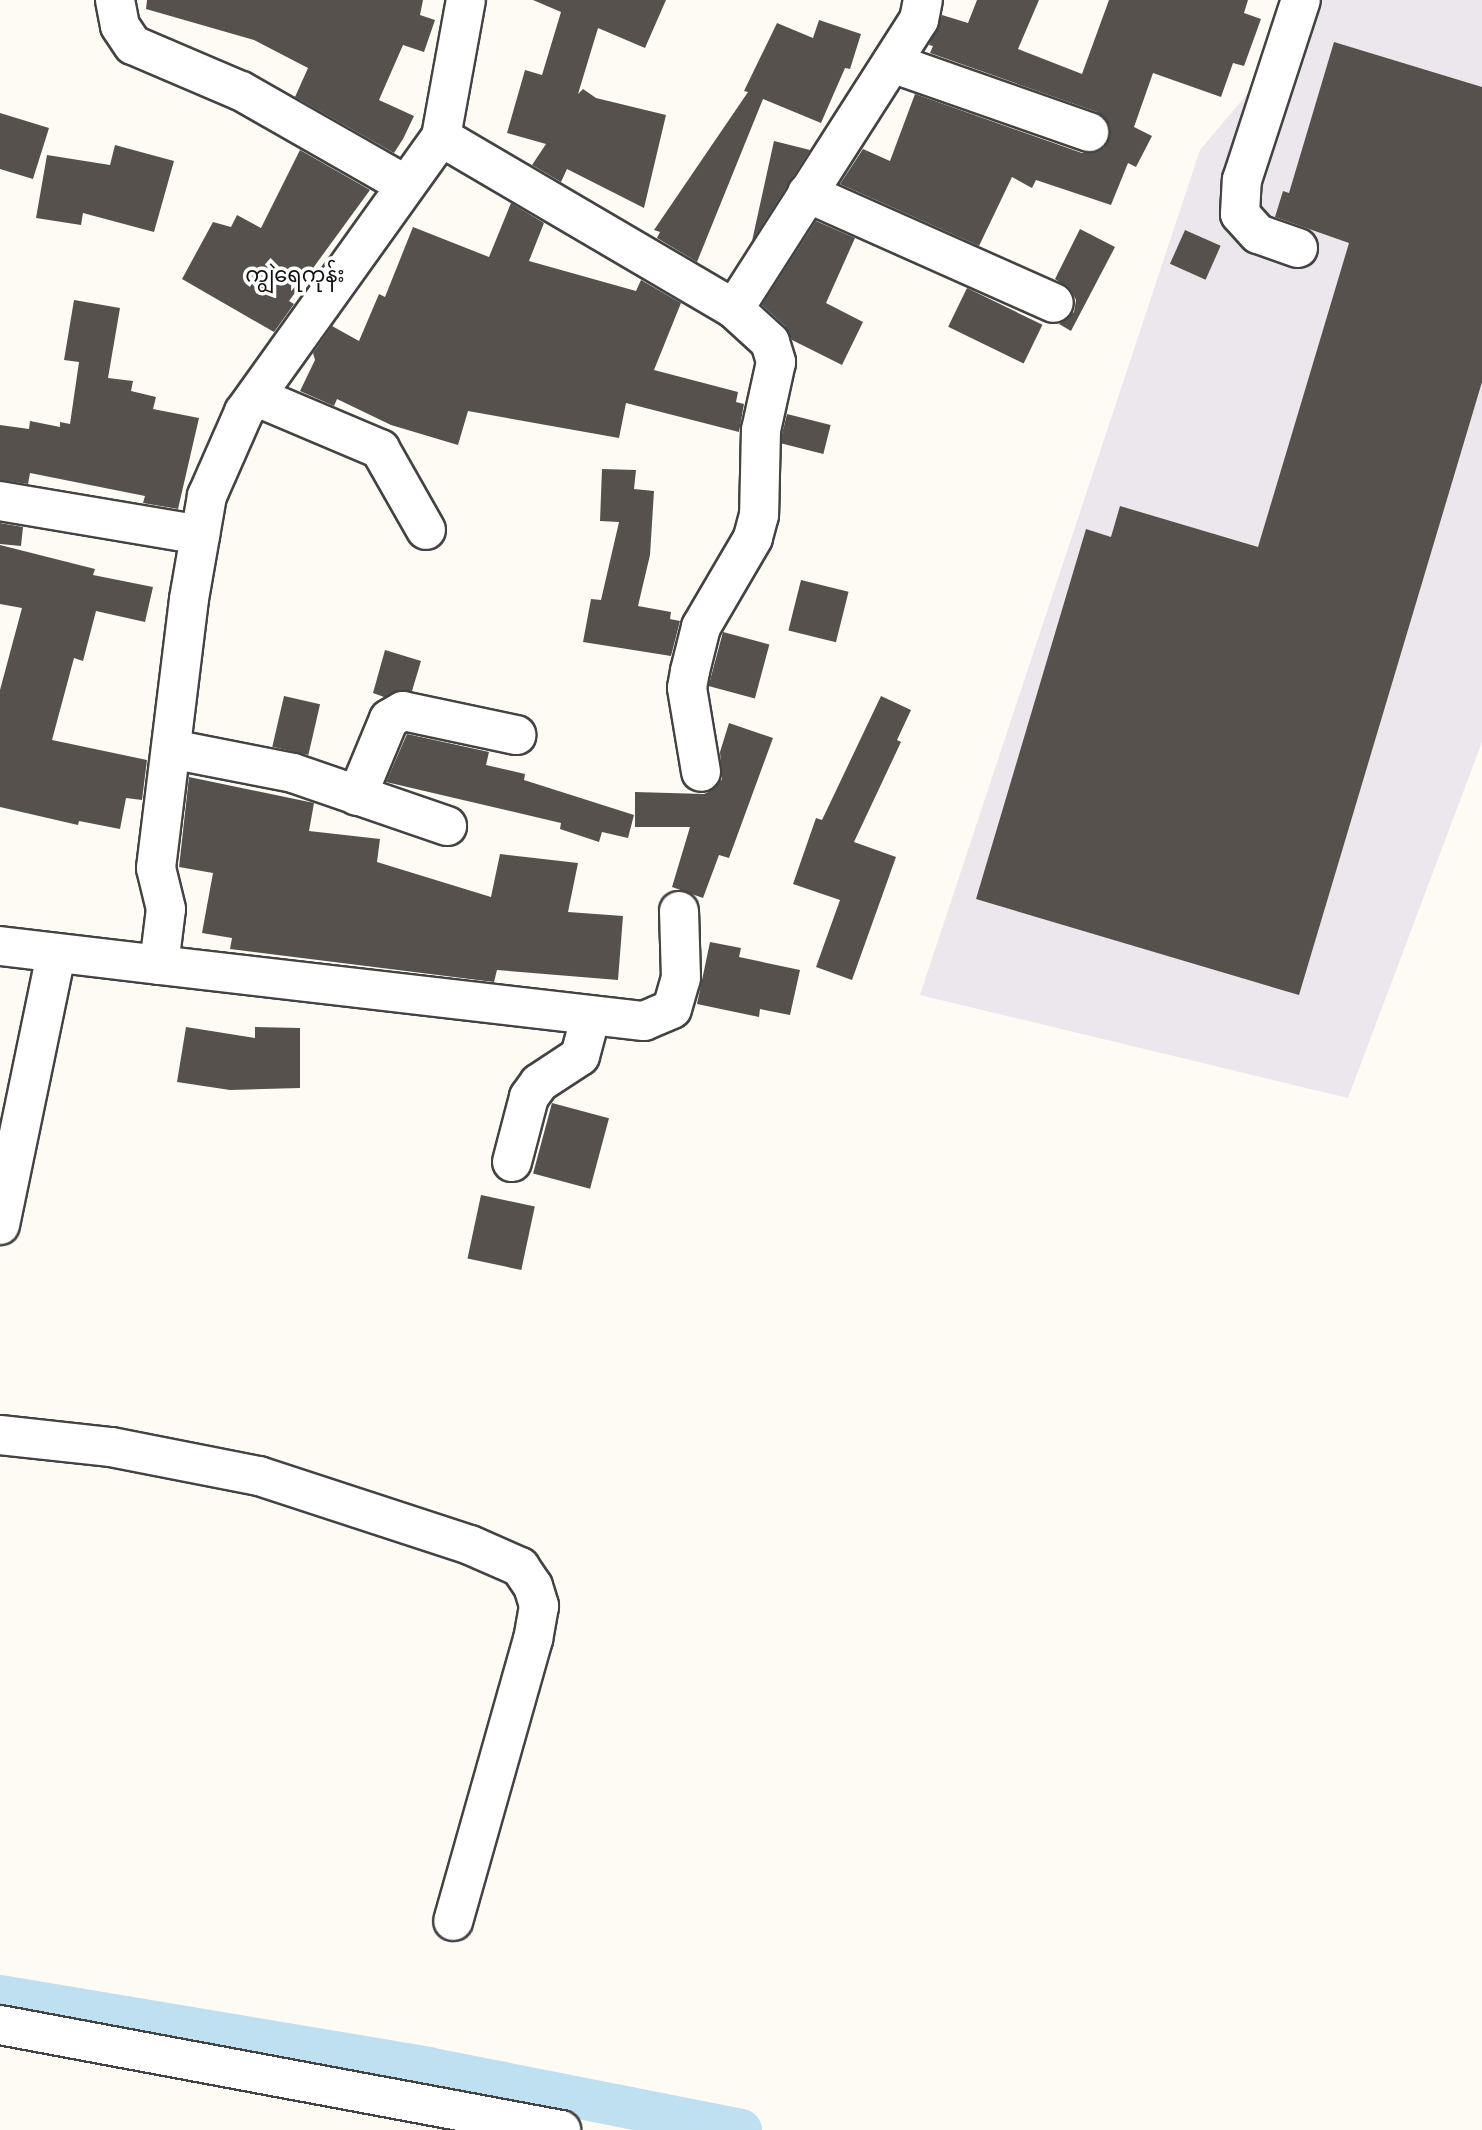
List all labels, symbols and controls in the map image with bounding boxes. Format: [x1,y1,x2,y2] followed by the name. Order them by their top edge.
[245,262,345,288] district label: ကျွဲရေကုန်း

